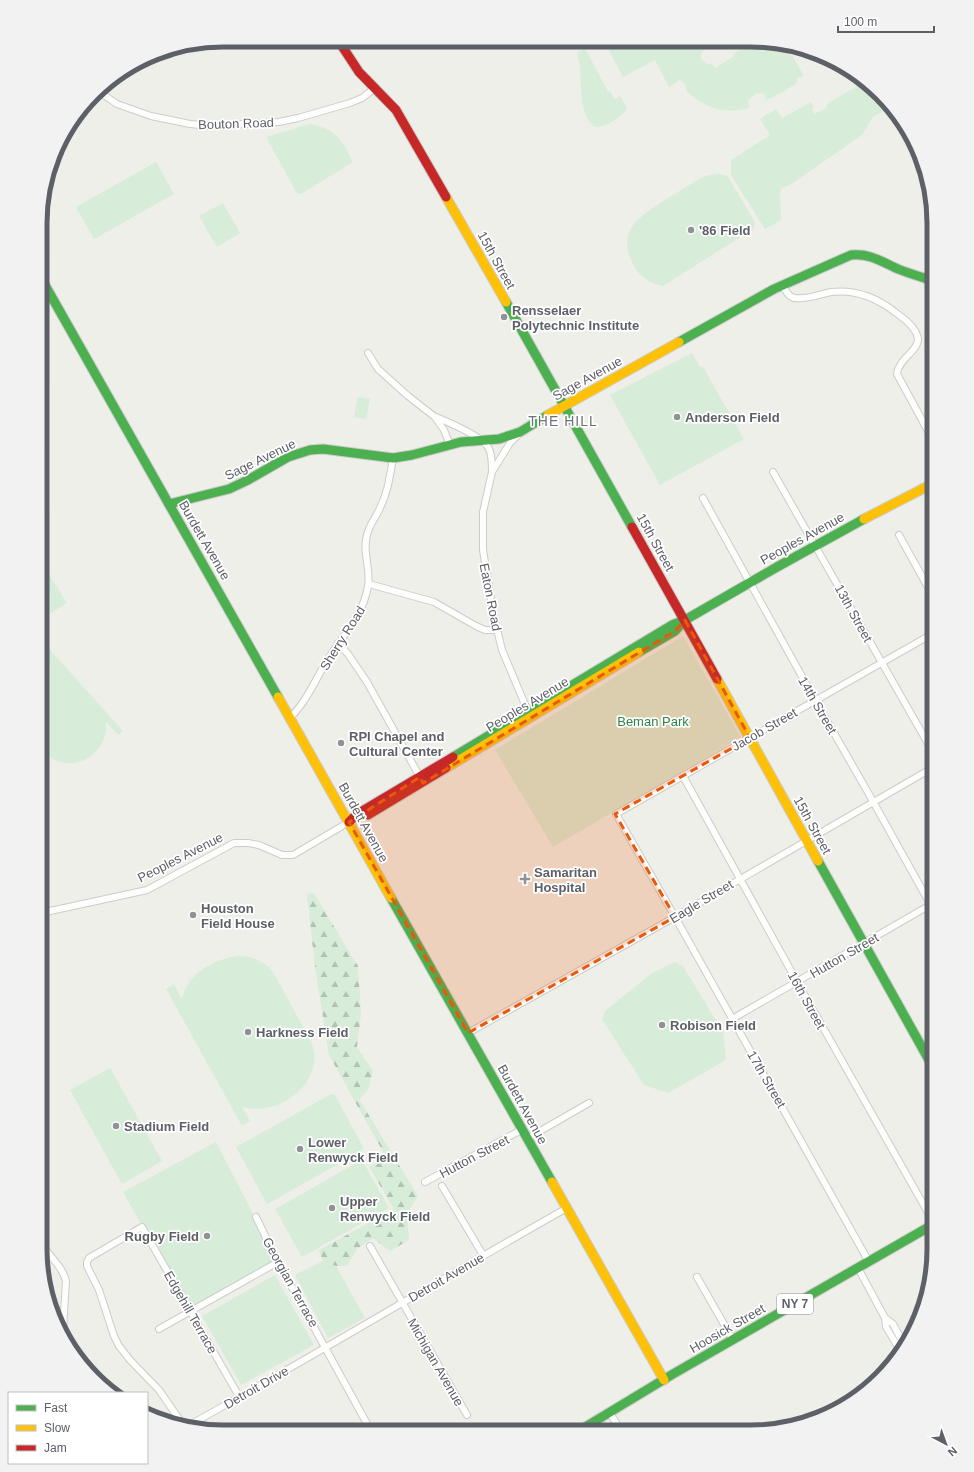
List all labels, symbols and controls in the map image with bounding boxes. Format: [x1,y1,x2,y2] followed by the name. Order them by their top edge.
[838,8,934,34] scale bar
[844,15,877,29] text: 100 m
[198,115,274,132] street label: Bouton Road
[699,223,751,238] place label: '86 Field
[686,225,696,235] marker: '86 Field
[475,229,519,292] street label: 15th Street
[512,303,639,333] place label: Rensselaer Polytechnic Institute
[499,312,509,322] marker: Rensselaer Polytechnic Institute
[550,353,625,404] street label: Sage Avenue
[685,410,780,425] place label: Anderson Field
[672,412,682,422] marker: Anderson Field
[528,413,598,429] district label: THE HILL
[222,436,298,483] street label: Sage Avenue
[176,498,233,582] street label: Burdett Avenue
[758,509,847,568] street label: Peoples Avenue
[634,511,678,574] street label: 15th Street
[477,562,504,632] street label: Eaton Road
[832,582,876,645] street label: 13th Street
[317,603,368,673] street label: Sherry Road
[483,674,571,735] street label: Peoples Avenue
[795,674,840,737] street label: 14th Street
[729,705,800,754] street label: Jacob Street
[617,714,689,729] park label: Beman Park
[349,729,444,759] place label: RPI Chapel and Cultural Center
[336,738,346,748] marker: RPI Chapel and Cultural Center
[336,780,392,865] street label: Burdett Avenue
[791,794,835,857] street label: 15th Street
[135,829,225,885] street label: Peoples Avenue
[534,865,597,895] place label: Samaritan Hospital
[519,873,531,885] marker: Samaritan Hospital
[667,876,736,926] street label: Eagle Street
[201,901,275,931] place label: Houston Field House
[188,910,198,920] marker: Houston Field House
[807,930,881,981] street label: Hutton Street
[785,969,829,1032] street label: 16th Street
[670,1018,756,1033] place label: Robison Field
[657,1020,667,1030] marker: Robison Field
[256,1025,349,1040] place label: Harkness Field
[243,1027,253,1037] marker: Harkness Field
[744,1048,789,1111] street label: 17th Street
[495,1062,551,1147] street label: Burdett Avenue
[124,1119,209,1134] place label: Stadium Field
[111,1121,121,1131] marker: Stadium Field
[437,1132,512,1181] street label: Hutton Street
[308,1135,398,1165] place label: Lower Renwyck Field
[295,1144,305,1154] marker: Lower Renwyck Field
[340,1194,430,1224] place label: Upper Renwyck Field
[327,1203,337,1213] marker: Upper Renwyck Field
[125,1229,199,1244] place label: Rugby Field
[202,1231,212,1241] marker: Rugby Field
[260,1235,321,1330] street label: Georgian Terrace
[406,1250,487,1305] street label: Detroit Avenue
[161,1268,220,1356] street label: Edgehill Terrace
[777,1294,813,1314] road number: NY 7
[687,1301,768,1356] street label: Hoosick Street
[404,1316,467,1409] street label: Michigan Avenue
[221,1363,291,1412] street label: Detroit Drive
[8,1392,148,1464] legend
[44,1401,68,1415] text: Fast
[44,1421,70,1435] text: Slow
[926,1424,966,1464] north arrow
[44,1441,67,1455] text: Jam
[946,1444,959,1459] text: N

